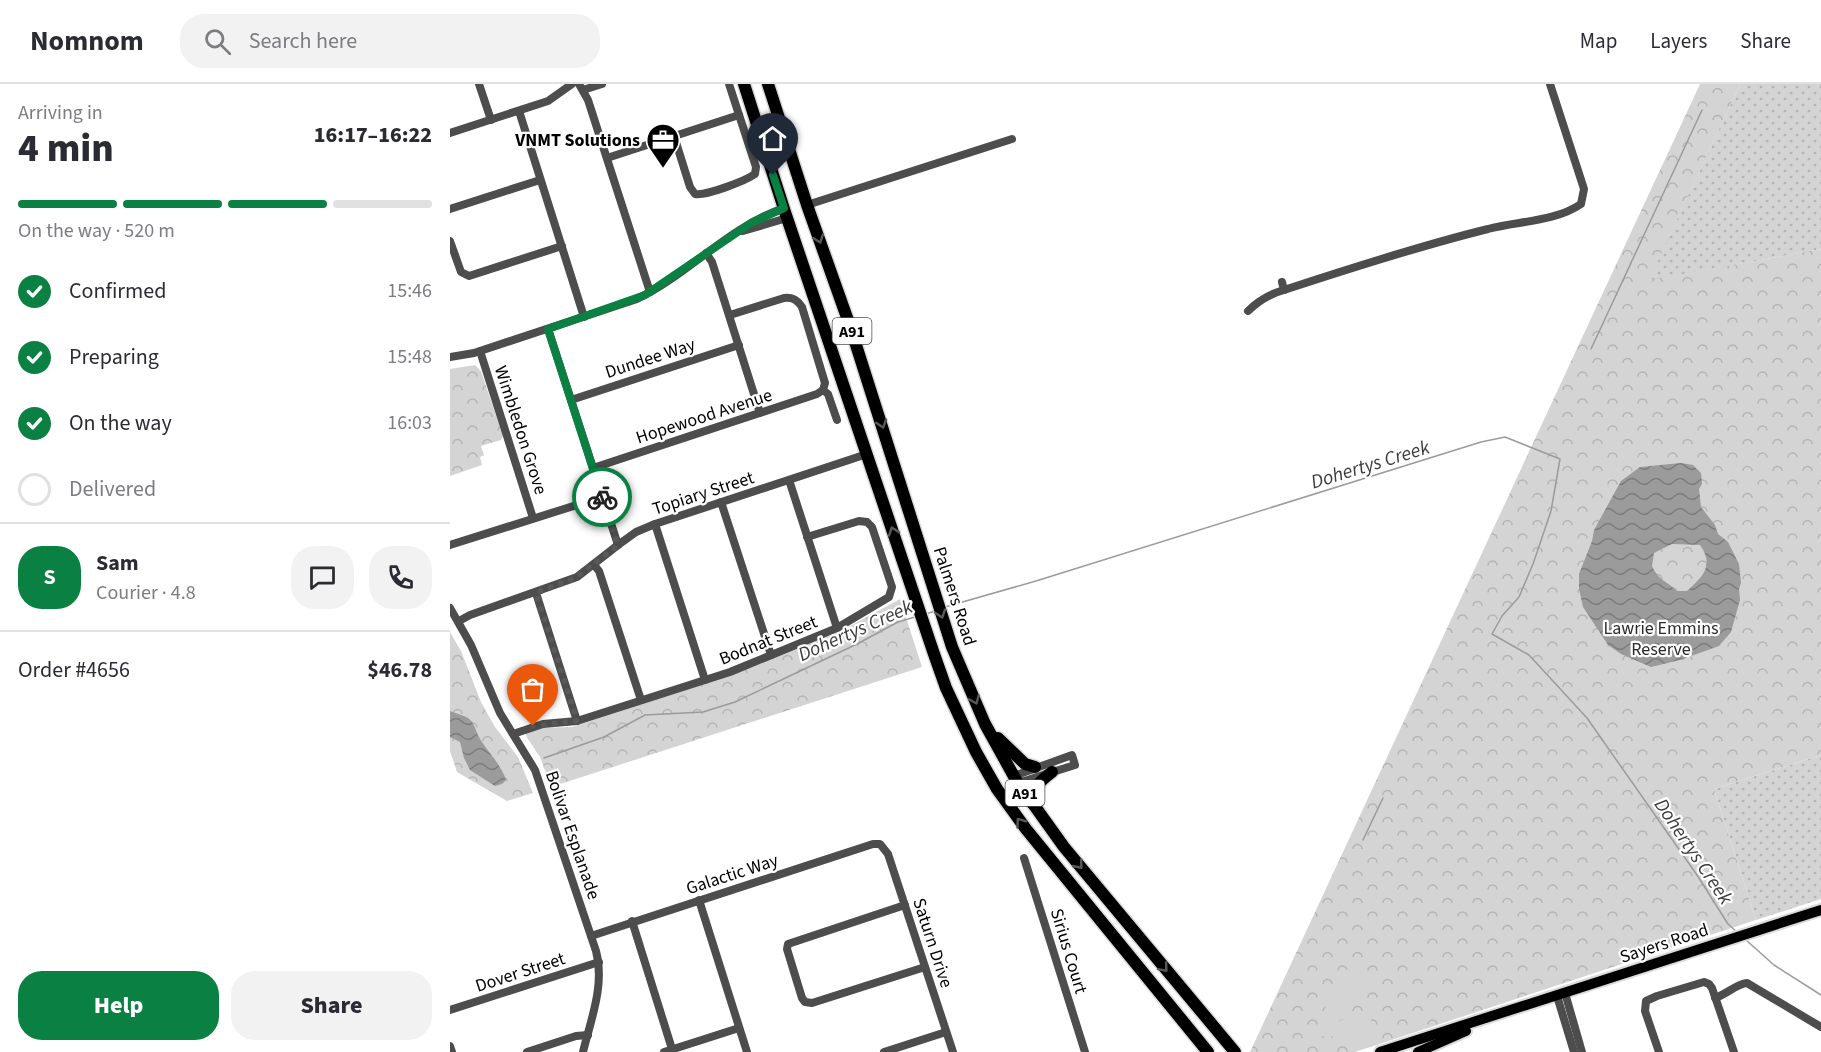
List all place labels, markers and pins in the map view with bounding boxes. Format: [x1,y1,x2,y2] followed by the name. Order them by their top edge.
[747,113,798,175] pin
[645,122,681,169] office icon: VNMT Solutions
[514,128,640,153] place label: VNMT Solutions
[507,664,558,726] pin

